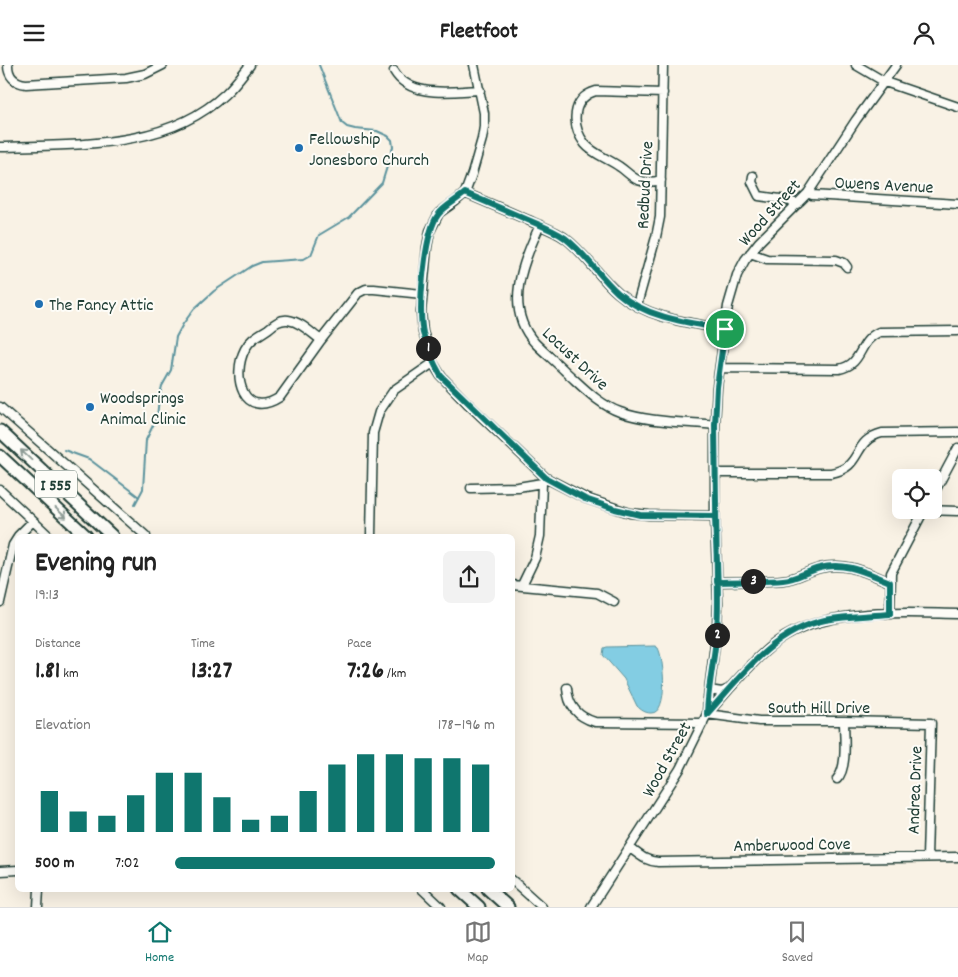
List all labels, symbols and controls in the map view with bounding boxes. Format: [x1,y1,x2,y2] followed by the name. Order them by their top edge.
[440,17,518,48] text: Fleetfoot
[20,19,48,47] icon: menu
[910,19,938,47] icon: person
[309,128,429,174] place label: Fellowship Jonesboro Church
[632,140,661,230] street label: Redbud Drive
[293,142,305,154] marker: Fellowship Jonesboro Church
[834,171,934,202] street label: Owens Avenue
[734,174,808,253] street label: Wood Street
[49,294,154,319] place label: The Fancy Attic
[33,298,45,310] marker: The Fancy Attic
[704,308,746,350] pin
[711,315,739,343] icon: arrive
[535,322,613,397] street label: Locust Drive
[416,335,440,361] pin: 1
[427,338,430,358] text: 1
[100,387,186,433] place label: Woodsprings Animal Clinic
[84,401,96,413] marker: Woodsprings Animal Clinic
[19,449,32,461] one-way arrow
[892,469,942,519] map controls
[892,469,942,519] button: locate
[35,471,77,497] road number: I 555
[55,507,67,519] one-way arrow
[35,545,157,585] text: Evening run
[443,551,495,603] button: share
[740,569,766,593] pin: 3
[750,571,757,591] text: 3
[35,584,59,607] text: 19:13
[704,623,730,647] pin: 2
[714,625,721,645] text: 2
[35,634,81,654] text: Distance
[191,634,215,654] text: Time
[347,634,372,654] text: Pace
[35,654,60,690] text: 1.81
[191,654,232,690] text: 13:27
[347,654,384,690] text: 7:26
[60,664,79,684] text: km
[384,664,406,684] text: /km
[768,697,870,722] street label: South Hill Drive
[35,714,91,737] text: Elevation
[438,714,495,737] text: 178–196 m
[637,718,699,802] street label: Wood Street
[902,745,931,835] street label: Andrea Drive
[733,833,851,860] street label: Amberwood Cove
[35,852,75,875] text: 500 m
[115,852,140,875] text: 7:02
[145,918,174,968] tab: Home
[464,918,492,968] tab: Map
[782,918,813,968] tab: Saved

